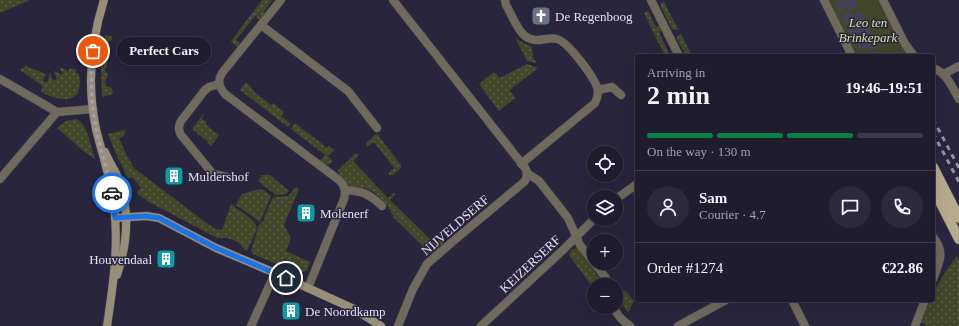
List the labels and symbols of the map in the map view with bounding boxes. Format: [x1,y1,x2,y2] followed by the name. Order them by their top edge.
[530,5,552,27] church icon: De Regenboog
[555,9,633,24] place label: De Regenboog
[839,15,897,45] park label: Leo ten Brinkepark
[76,34,110,68] pin
[117,37,211,65] callout: Perfect Cars
[163,165,185,187] building icon: Muldershof
[188,169,249,184] place label: Muldershof
[92,173,132,213] courier
[418,192,492,258] street label: NIJVELDSERF
[295,202,317,224] building icon: Molenerf
[320,206,369,221] place label: Molenerf
[497,232,563,296] street label: KEIZERSERF
[155,248,177,270] building icon: Houvendaal
[89,252,152,267] place label: Houvendaal
[269,261,303,295] pin
[280,300,302,322] building icon: De Noordkamp
[305,304,386,319] place label: De Noordkamp

